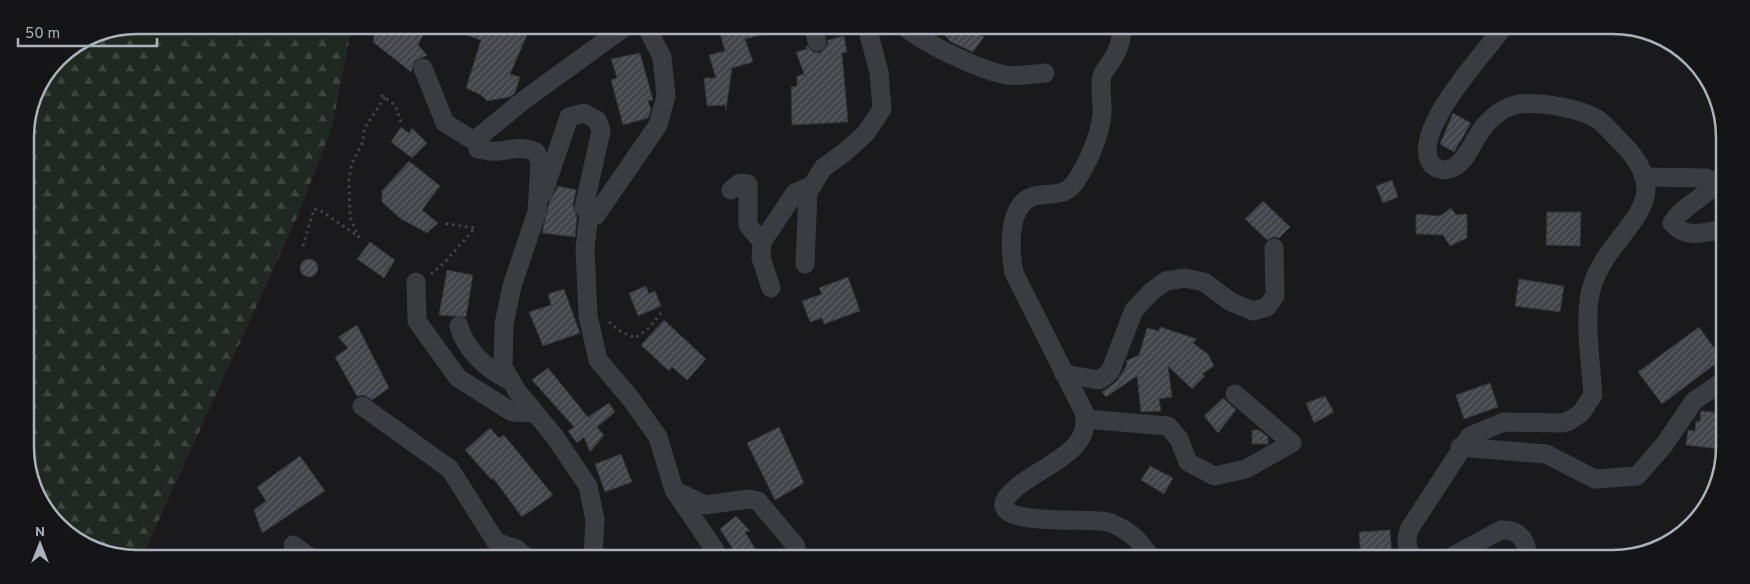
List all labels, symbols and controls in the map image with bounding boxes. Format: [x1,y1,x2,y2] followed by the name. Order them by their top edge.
[18,15,156,47] scale bar
[25,25,60,44] text: 50 m
[15,519,65,569] north arrow
[35,524,45,541] text: N

